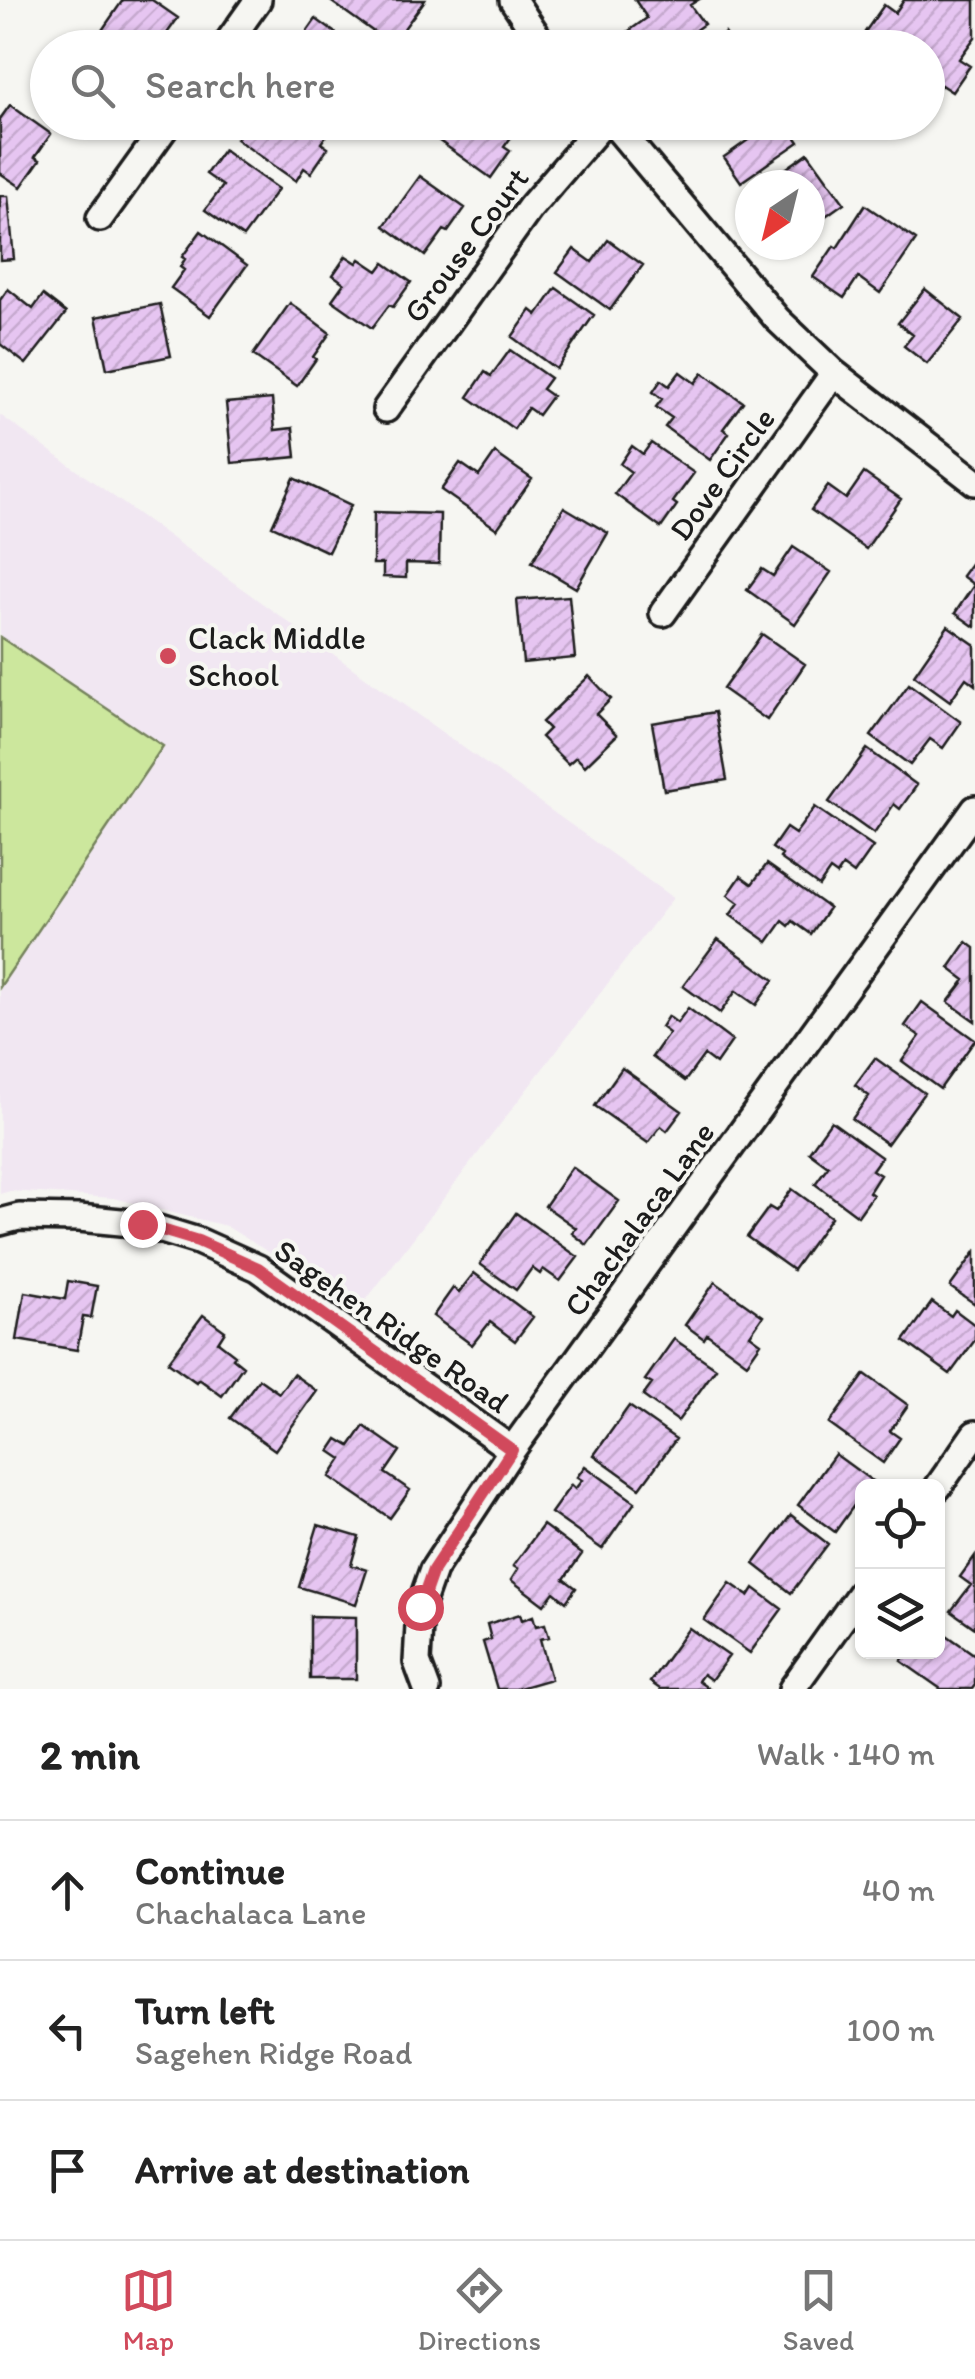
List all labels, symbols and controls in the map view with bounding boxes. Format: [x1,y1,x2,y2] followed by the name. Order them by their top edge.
[30,30,945,140] search box
[65,58,120,113] icon: search
[145,62,336,108] text: Search here
[395,160,537,330] street label: Grouse Court
[735,170,825,260] north arrow
[661,400,783,548] street label: Dove Circle
[188,619,366,694] place label: Clack Middle School
[157,645,179,667] marker: Clack Middle School
[556,1114,722,1324] street label: Chachalaca Lane
[120,1202,166,1248] route end
[267,1231,517,1421] street label: Sagehen Ridge Road
[855,1479,945,1659] map controls
[855,1479,945,1569] button: locate
[855,1569,945,1659] button: layers
[398,1585,444,1631] route start
[40,1729,140,1780] text: 2 min
[757,1735,935,1773] text: Walk · 140 m
[135,1848,285,1894] text: Continue
[40,1863,95,1918] icon: ahead
[862,1871,935,1909] text: 40 m
[135,1894,366,1932] text: Chachalaca Lane
[135,1988,275,2034] text: Turn left
[40,2003,95,2058] icon: left
[847,2011,935,2049] text: 100 m
[135,2034,412,2072] text: Sagehen Ridge Road
[40,2143,95,2198] icon: arrive
[135,2147,470,2193] text: Arrive at destination
[121,2263,176,2357] tab: Map
[418,2263,541,2357] tab: Directions
[783,2263,854,2357] tab: Saved

